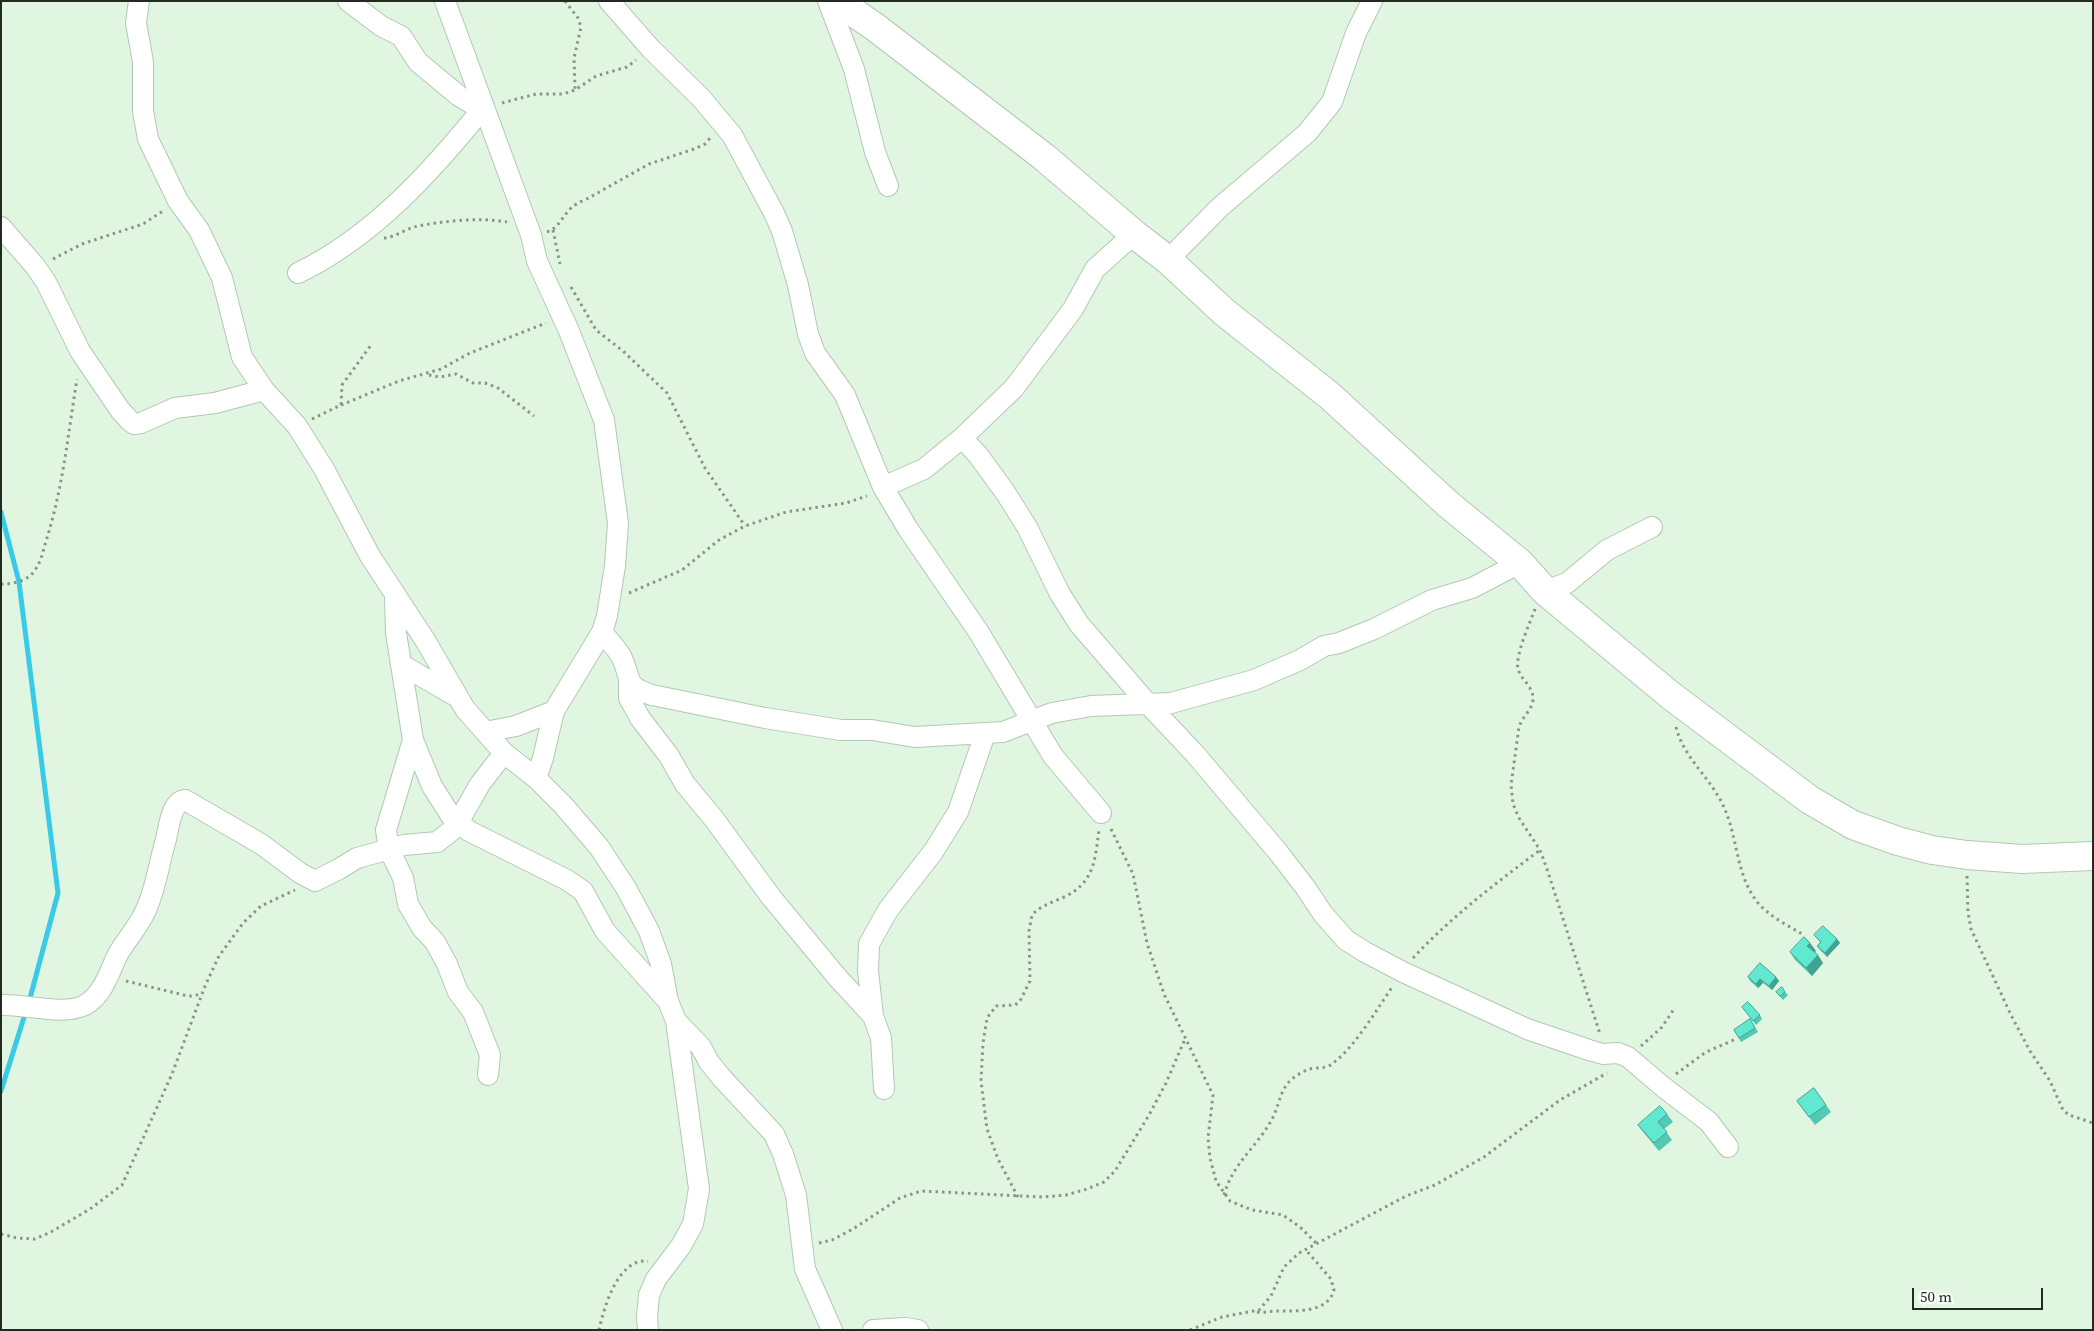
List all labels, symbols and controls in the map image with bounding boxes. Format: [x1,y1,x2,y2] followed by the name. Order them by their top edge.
[1914,1278,2045,1310] scale bar
[1920,1286,1952,1307] text: 50 m

